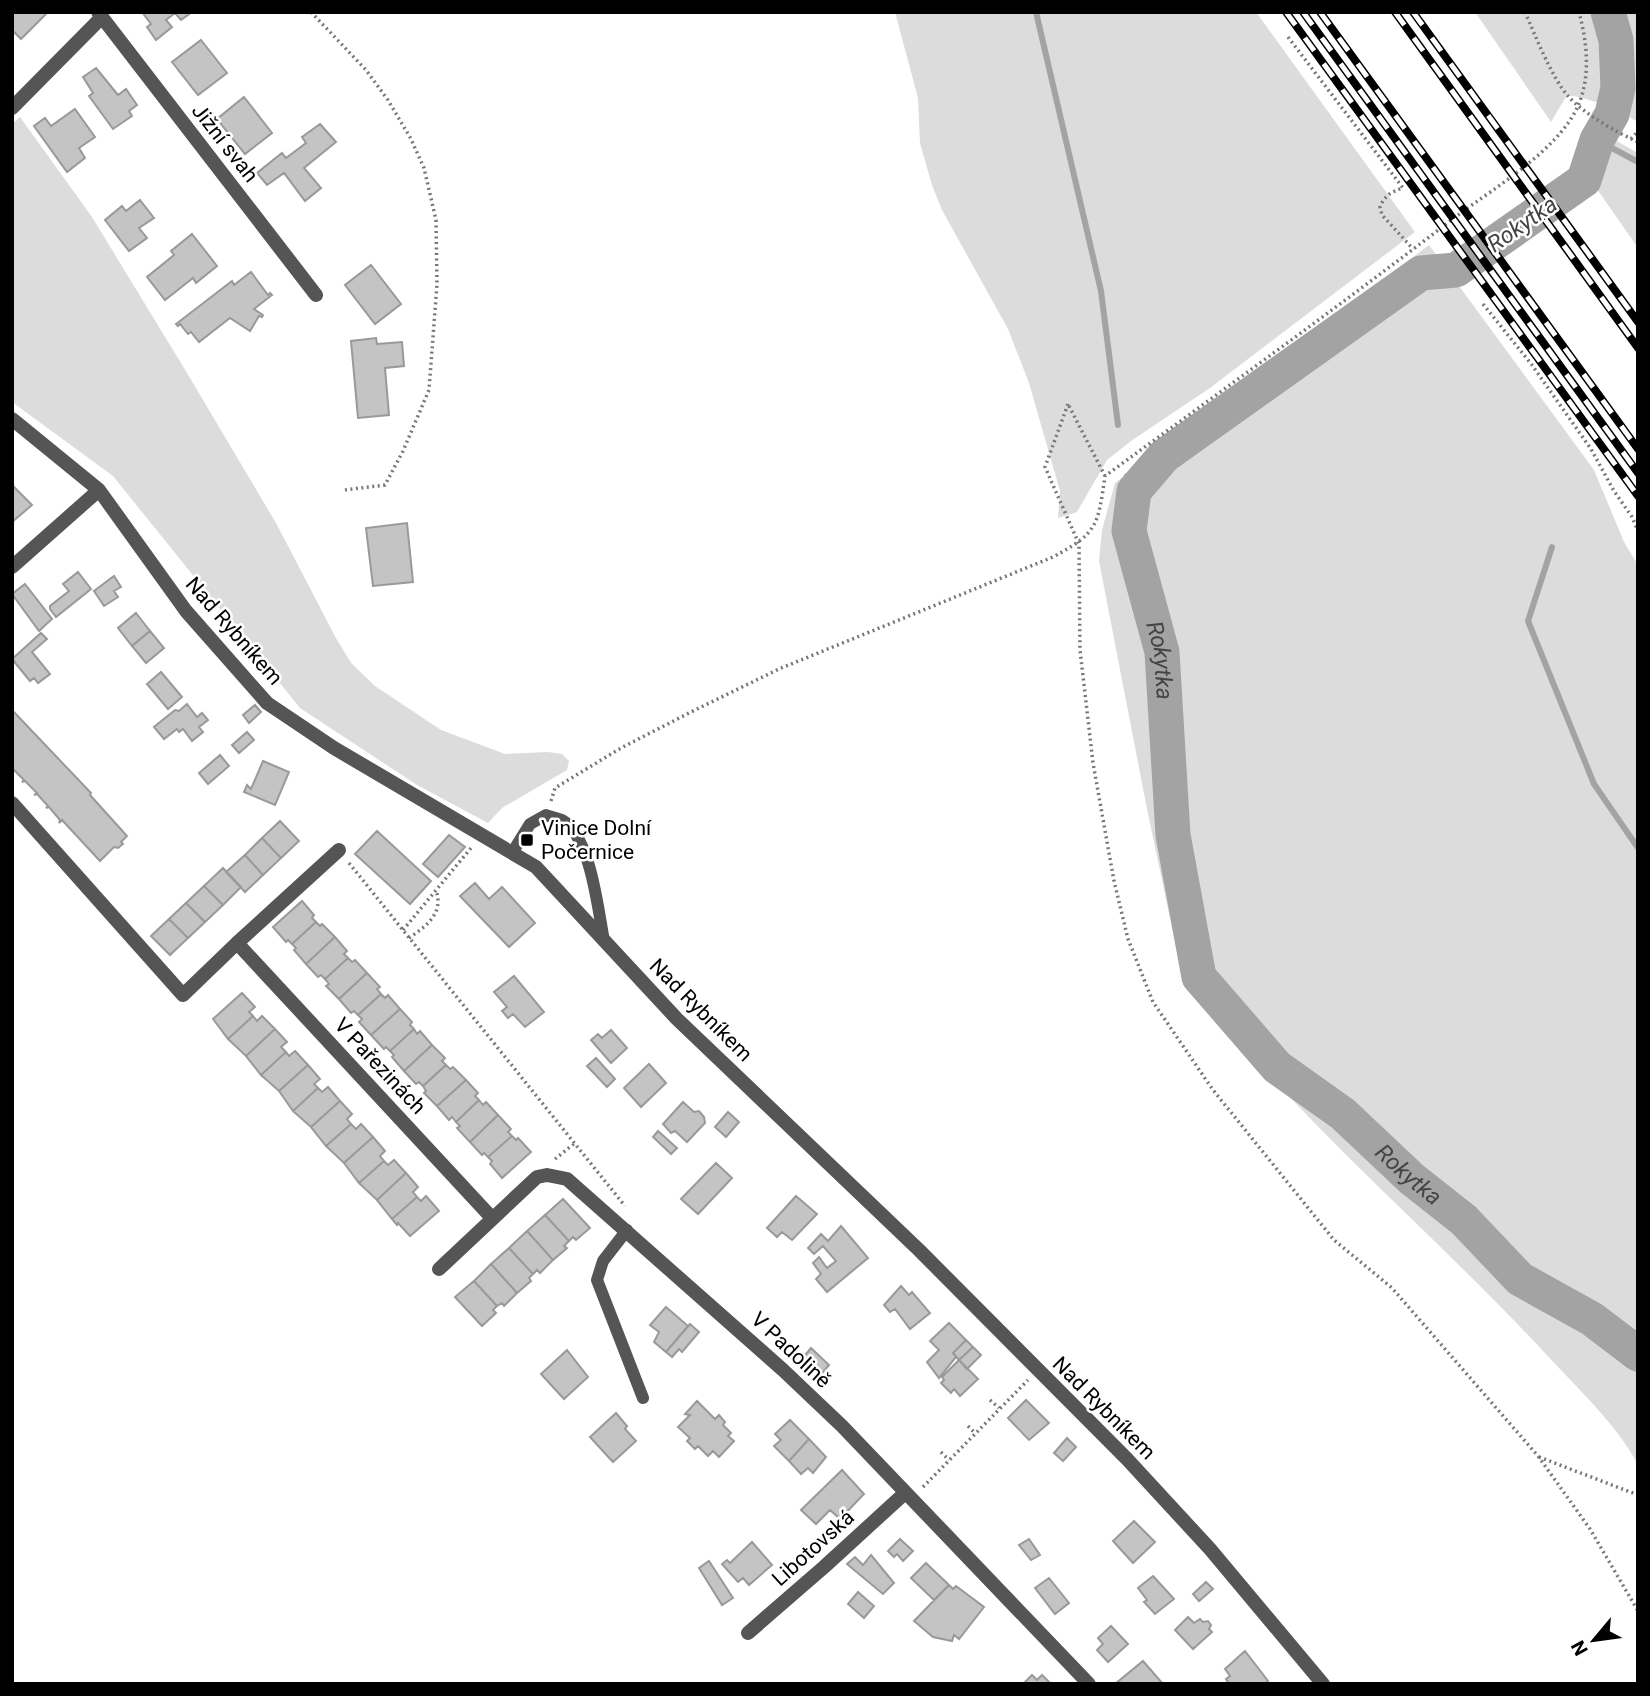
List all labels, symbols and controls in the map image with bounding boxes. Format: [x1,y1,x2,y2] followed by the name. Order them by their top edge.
[187,99,263,187] street label: Jižní svah
[1482,191,1562,258] water label: Rokytka
[181,572,287,690] street label: Nad Rybníkem
[1140,618,1178,700] water label: Rokytka
[541,816,652,864] place label: Vinice Dolní Počernice
[519,832,535,848] marker: Vinice Dolní Počernice
[645,954,757,1066] street label: Nad Rybníkem
[330,1013,430,1119] street label: V Pařezinách
[1370,1139,1447,1211] water label: Rokytka
[746,1307,836,1393] street label: V Padolině
[1048,1352,1160,1464] street label: Nad Rybníkem
[767,1505,859,1591] street label: Libotovská
[1559,1605,1629,1675] north arrow
[1566,1637,1593,1659] text: N

